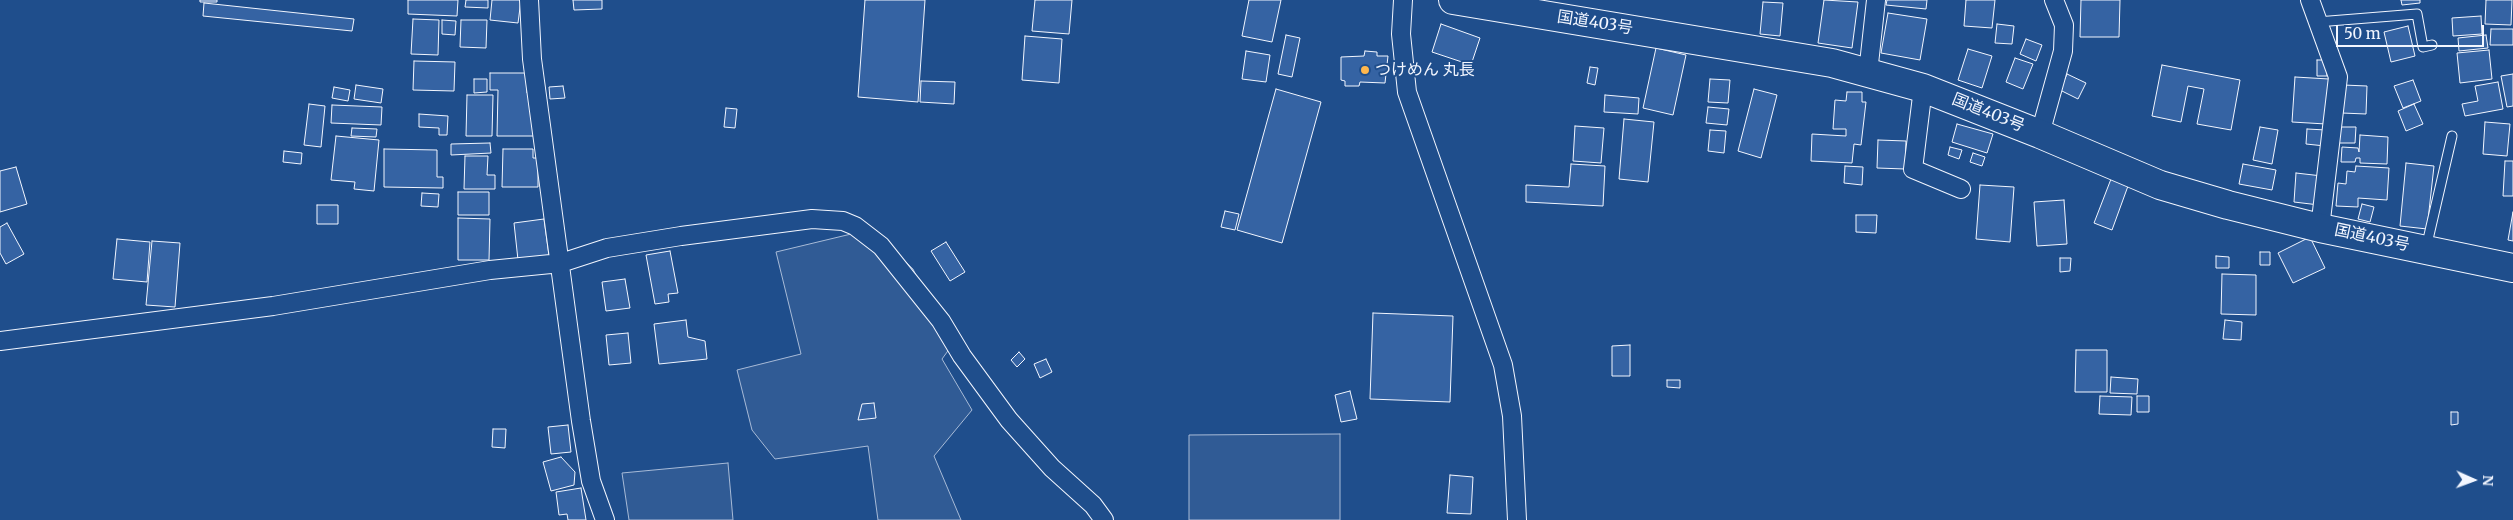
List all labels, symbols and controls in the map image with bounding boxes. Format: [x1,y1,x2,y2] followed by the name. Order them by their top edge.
[1556,8,1634,38] street label: 国道403号
[2338,15,2486,47] scale bar
[2344,24,2381,43] text: 50 m
[1375,60,1475,80] place label: つけめん 丸長
[1359,64,1371,76] marker: つけめん 丸長
[1949,90,2027,136] street label: 国道403号
[2333,221,2411,255] street label: 国道403号
[2448,455,2498,505] north arrow
[2479,475,2497,486] text: N

